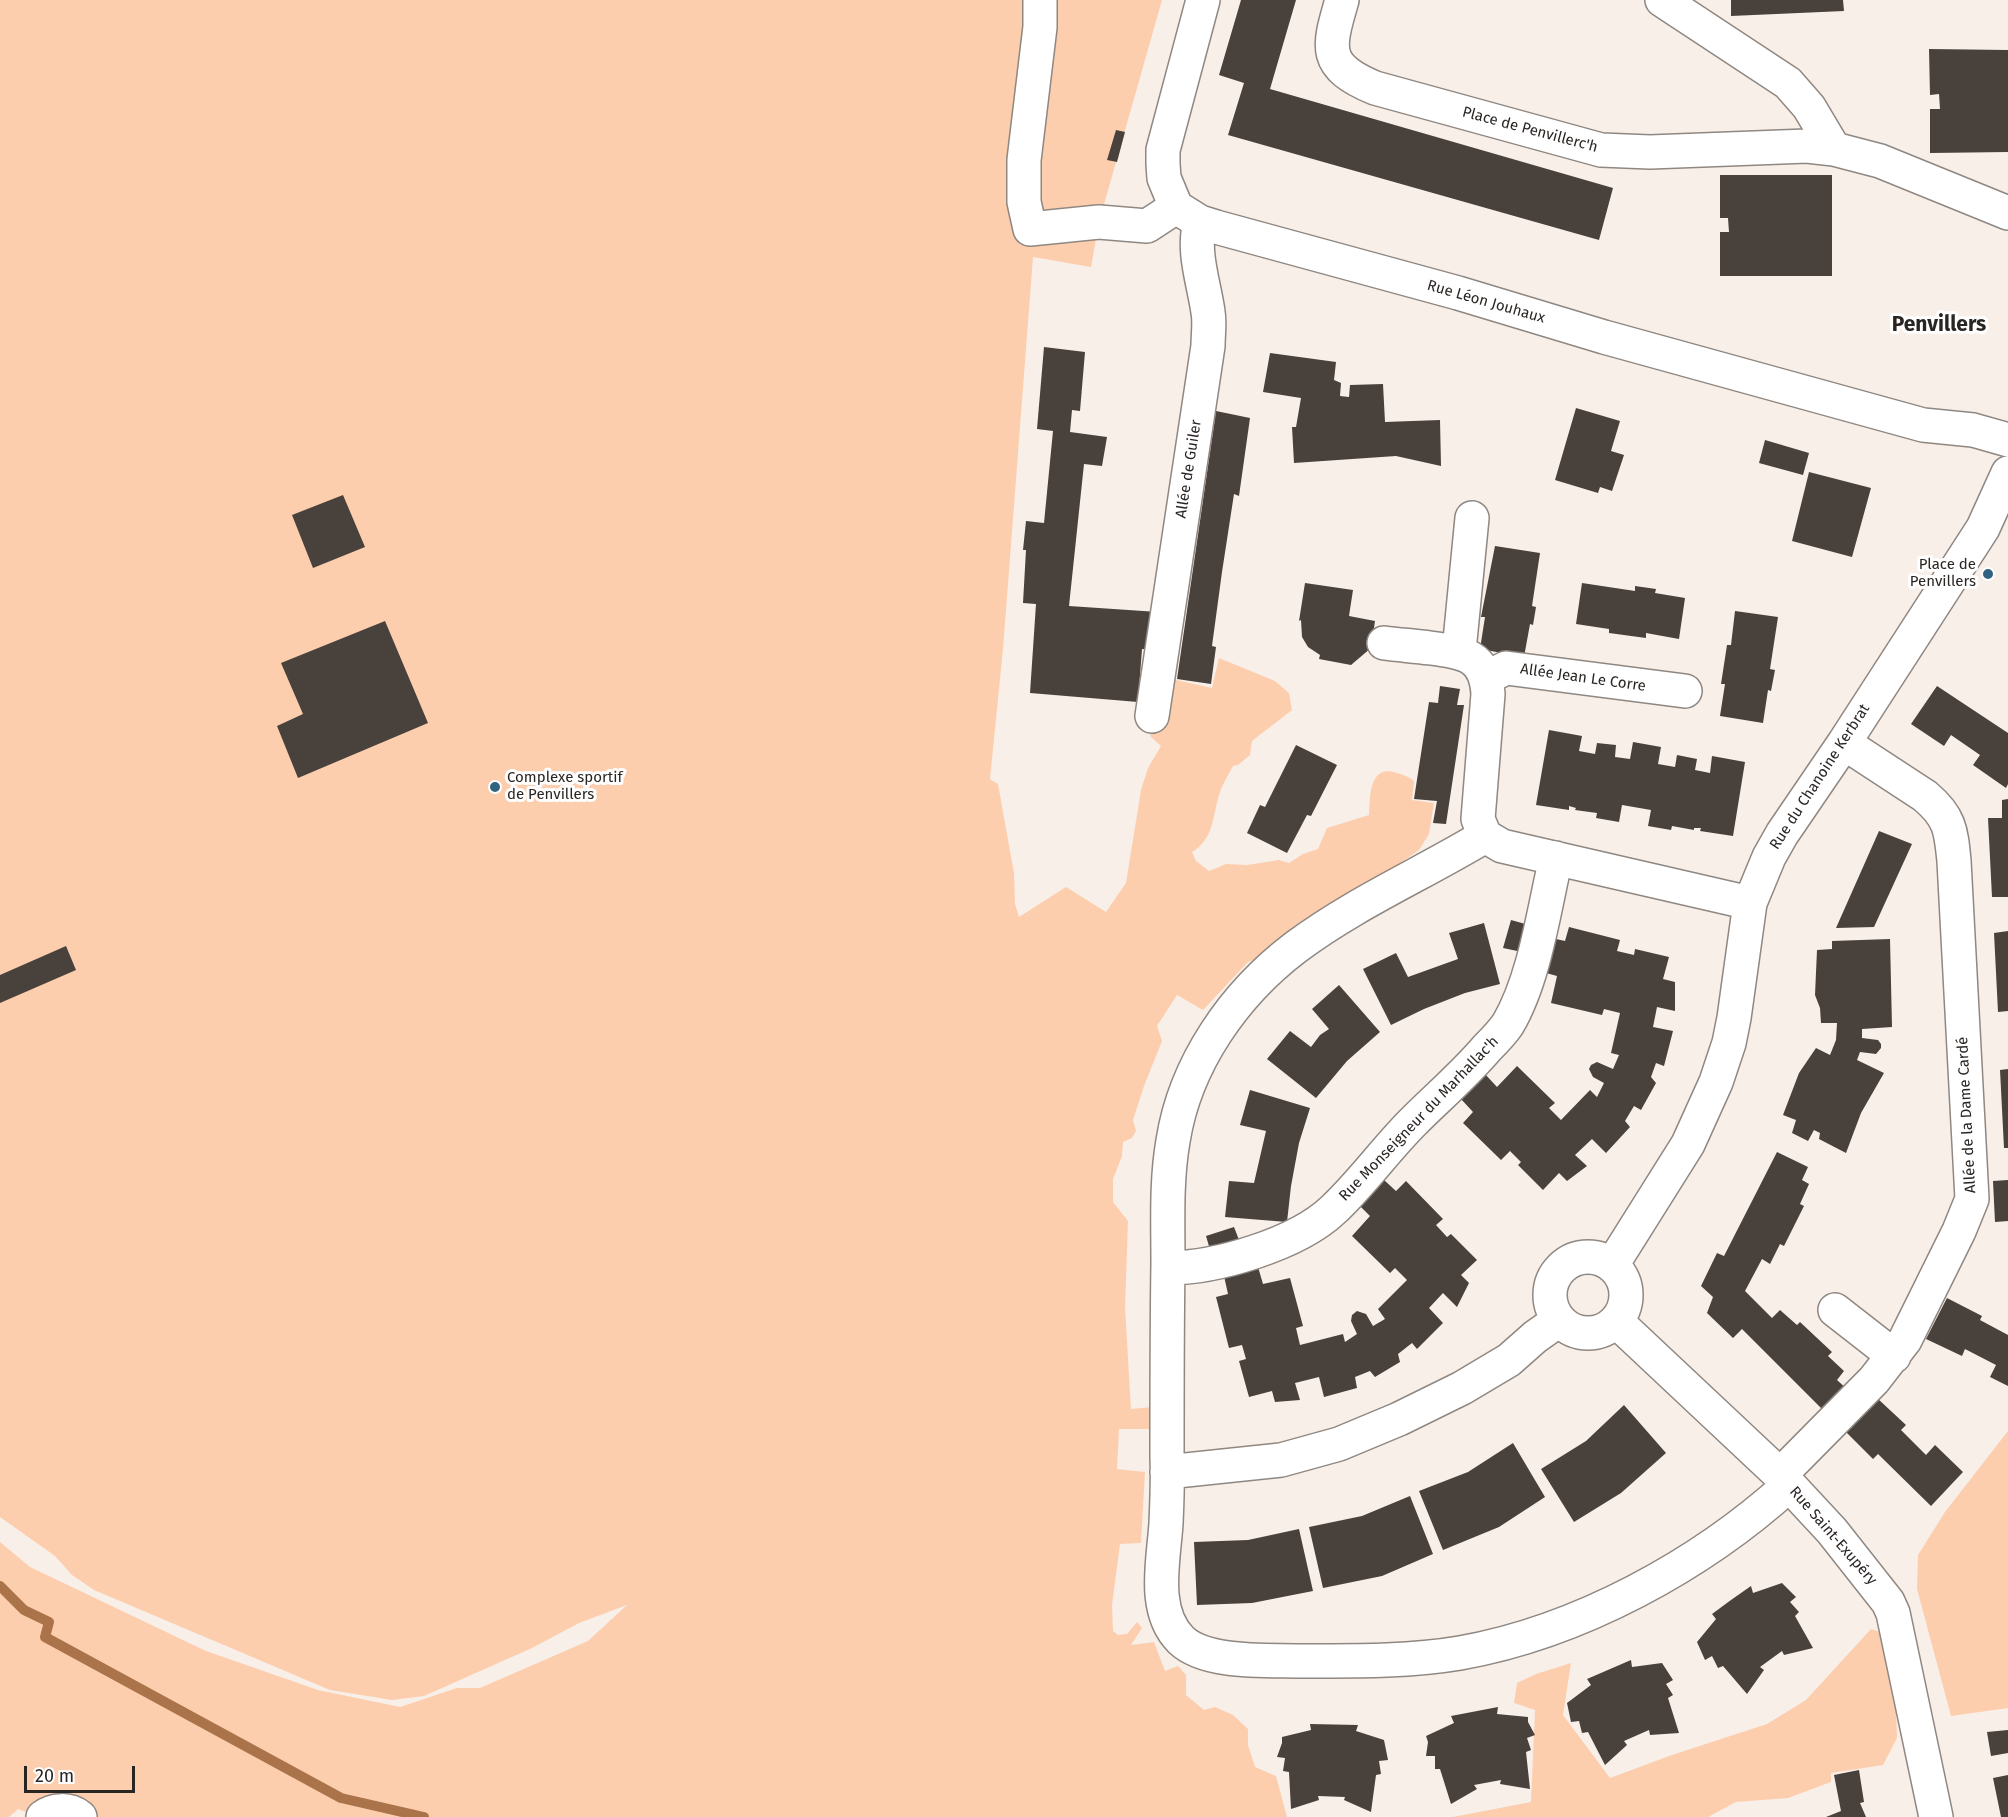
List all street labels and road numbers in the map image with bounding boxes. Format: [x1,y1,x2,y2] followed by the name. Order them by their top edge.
[1460,103,1600,157] street label: Place de Penvillerc'h
[1425,277,1547,327] street label: Rue Léon Jouhaux
[1172,418,1206,520] street label: Allée de Guiler
[1519,660,1647,696] street label: Allée Jean Le Corre
[1766,701,1874,853] street label: Rue du Chanoine Kerbrat
[1335,1033,1503,1205] street label: Rue Monseigneur du Marhallac'h
[1954,1036,1980,1194] street label: Allée de la Dame Cardé
[1785,1483,1881,1589] street label: Rue Saint-Exupéry

